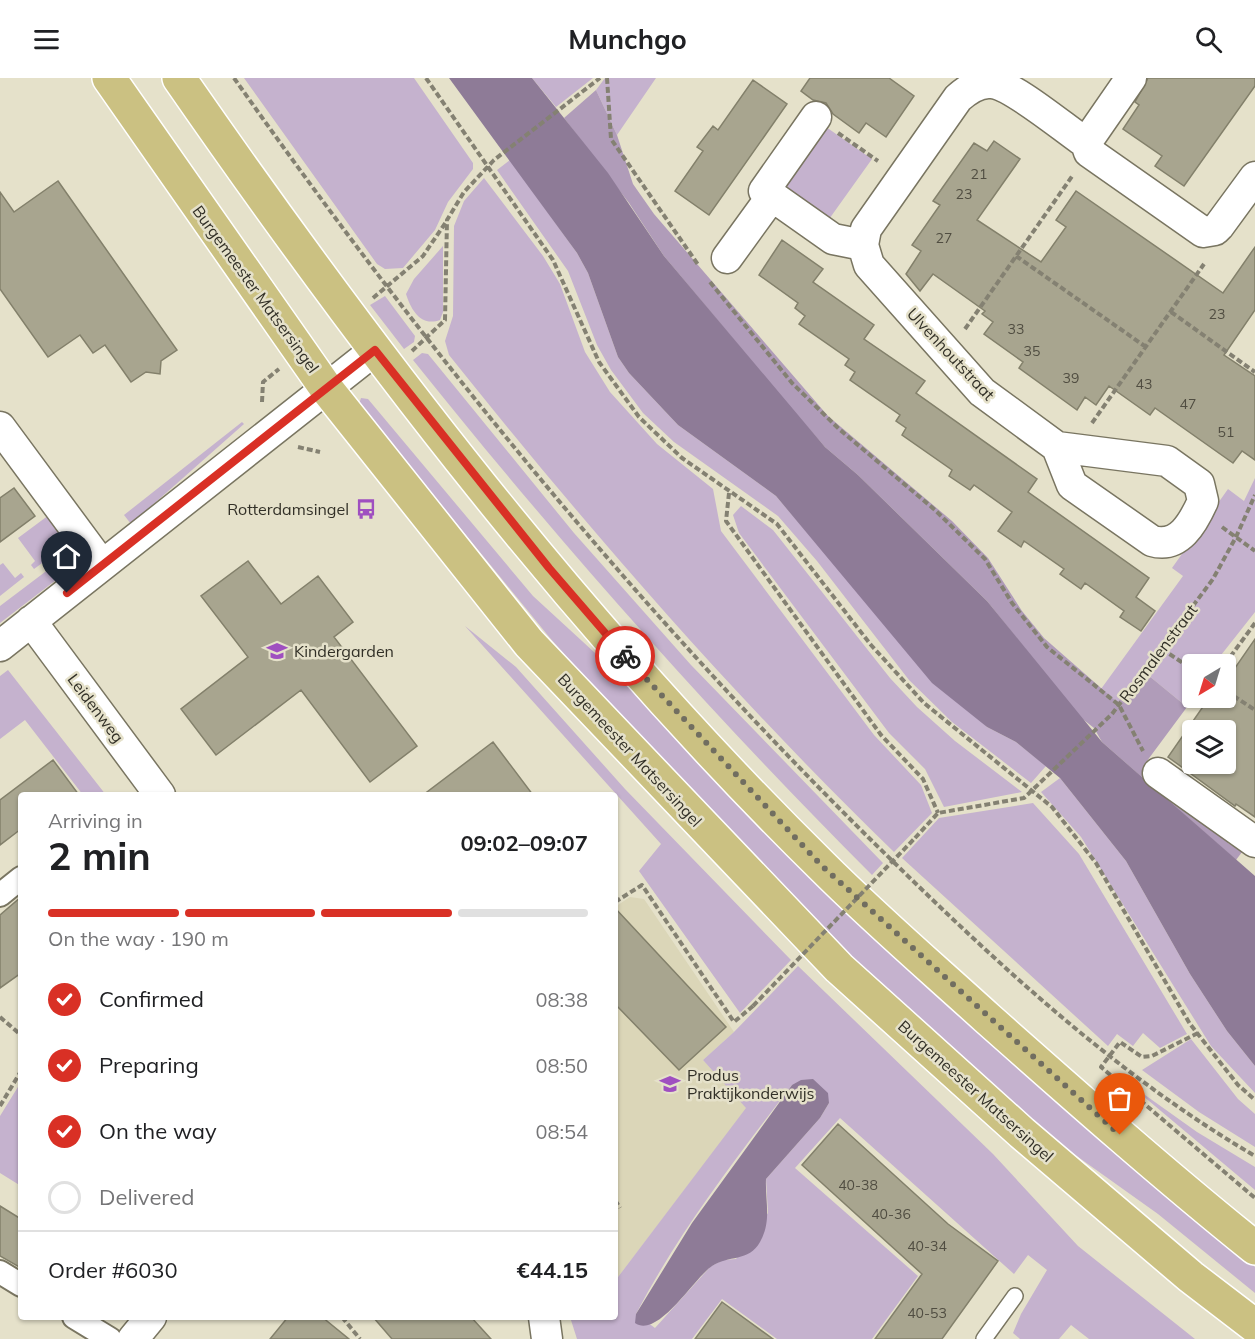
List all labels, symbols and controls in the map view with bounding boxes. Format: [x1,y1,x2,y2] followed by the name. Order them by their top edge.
[568,22,687,56] text: Munchgo
[30,23,63,56] icon: menu
[1192,23,1225,56] icon: search
[971,165,987,183] house number: 21
[956,185,972,203] house number: 23
[188,201,324,377] street label: Burgemeester Matsersingel
[936,229,952,247] house number: 27
[903,304,999,405] street label: Ulvenhoutstraat
[1209,305,1225,323] house number: 23
[1008,320,1024,338] house number: 33
[1024,342,1040,360] house number: 35
[1063,369,1079,387] house number: 39
[1136,375,1152,393] house number: 43
[1180,395,1196,413] house number: 47
[1218,423,1234,441] house number: 51
[354,497,378,521] bus stop icon: Rotterdamsingel
[227,499,349,519] place label: Rotterdamsingel
[41,531,92,593] pin
[50,540,83,573] icon: home
[1115,600,1202,706] street label: Rosmalenstraat
[595,626,655,686] courier
[265,639,289,663] school or university icon: Kindergarden
[609,640,642,673] icon: bike
[294,641,394,661] place label: Kindergarden
[1182,654,1236,708] north arrow
[1182,654,1236,774] map controls
[554,669,706,831] street label: Burgemeester Matsersingel
[64,670,128,746] street label: Leidenweg
[1182,720,1236,774] button: layers
[48,808,143,833] text: Arriving in
[460,829,588,857] text: 09:02–09:07
[48,831,151,880] text: 2 min
[48,926,229,951] text: On the way · 190 m
[48,983,81,1016] icon: check
[99,985,204,1013] text: Confirmed
[535,987,588,1012] text: 08:38
[894,1016,1058,1166] street label: Burgemeester Matsersingel
[48,1049,81,1082] icon: check
[99,1051,199,1079] text: Preparing
[535,1053,588,1078] text: 08:50
[687,1065,815,1103] place label: Produs Praktijkonderwijs
[658,1072,682,1096] school or university icon: Produs Praktijkonderwijs
[1094,1073,1145,1135] pin
[1103,1082,1136,1115] icon: bag
[48,1115,81,1148] icon: check
[99,1117,217,1145] text: On the way
[535,1119,588,1144] text: 08:54
[838,1176,878,1194] house number: 40-38
[99,1183,194,1211] text: Delivered
[871,1205,911,1223] house number: 40-36
[907,1237,947,1255] house number: 40-34
[48,1256,178,1284] text: Order #6030
[517,1256,588,1284] text: €44.15
[907,1304,947,1322] house number: 40-53

